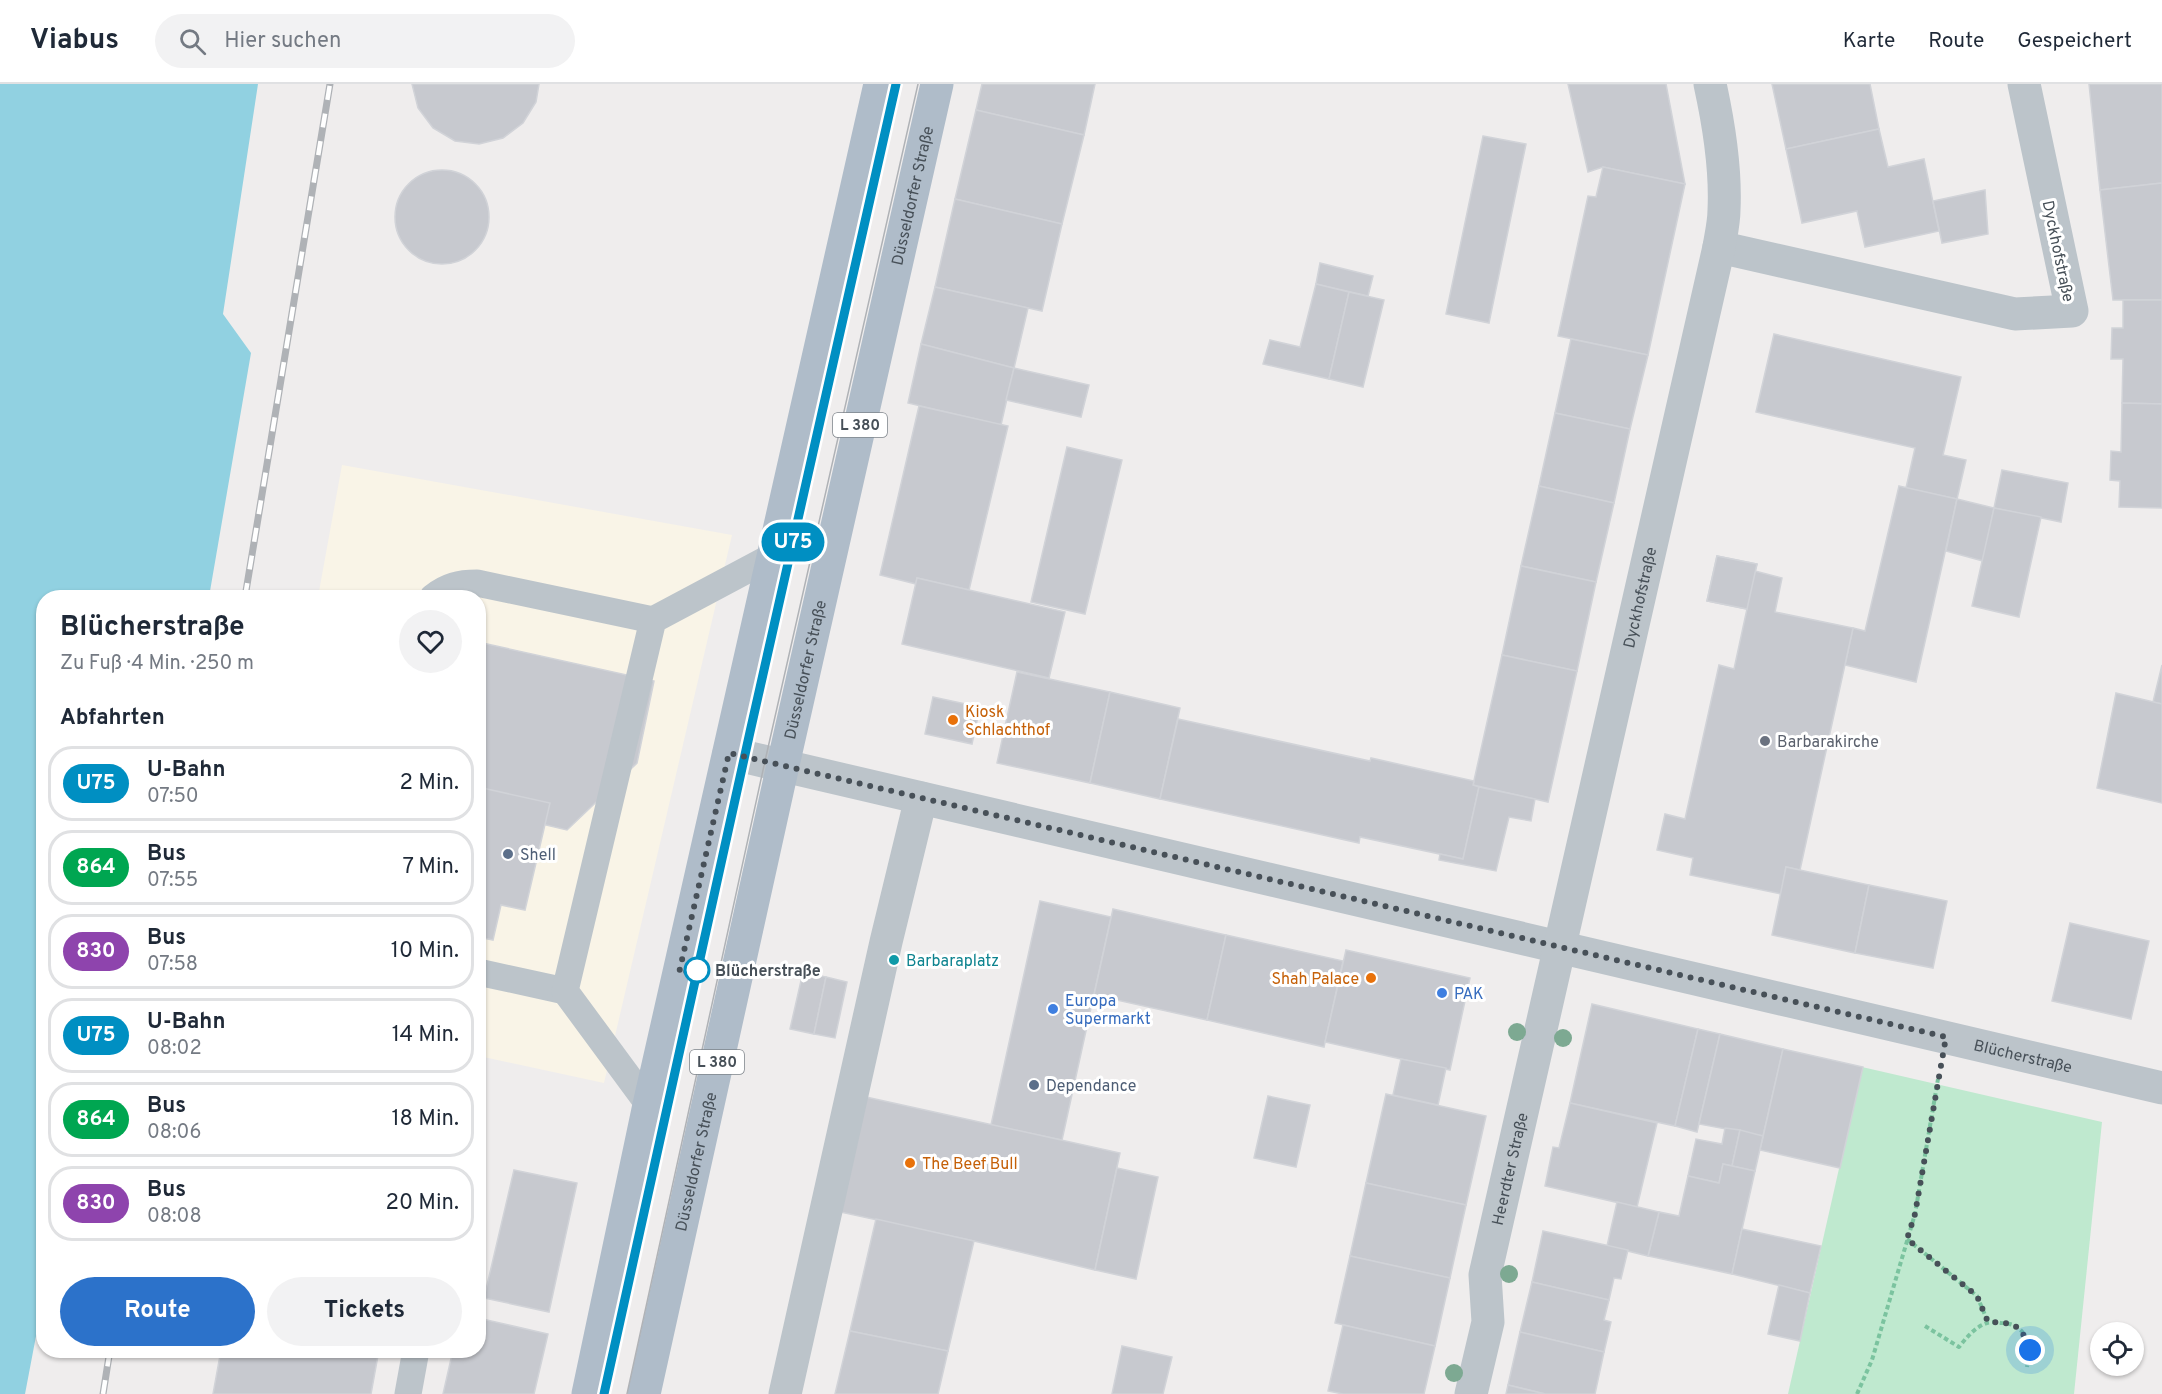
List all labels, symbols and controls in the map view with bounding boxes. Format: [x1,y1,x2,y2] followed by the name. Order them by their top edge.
[155,14,575,68] search box
[30,23,119,59] text: Viabus
[176,25,209,58] icon: search
[224,28,341,55] text: Hier suchen
[1843,28,1895,55] text: Karte
[1928,28,1984,55] text: Route
[2017,28,2132,55] text: Gespeichert
[888,124,939,268] street label: Düsseldorfer Straße
[2037,199,2078,304] street label: Dyckhofstraße
[833,413,887,437] road number: L 380
[758,522,828,562] line badge: U75
[773,529,813,556] text: U75
[1620,545,1662,650] street label: Dyckhofstraße
[781,598,832,742] street label: Düsseldorfer Straße
[60,610,245,646] text: Blücherstraße
[399,610,462,673] button: heart
[60,651,254,677] text: Zu Fuß · 4 Min. · 250 m
[965,703,1051,741] place label: Kiosk Schlachthof
[60,705,165,732] text: Abfahrten
[946,713,960,727] marker: Kiosk Schlachthof
[1777,733,1879,753] place label: Barbarakirche
[1758,734,1772,748] marker: Barbarakirche
[147,757,225,784] text: U-Bahn
[76,770,116,797] text: U75
[400,770,459,797] text: 2 Min.
[147,784,199,810] text: 07:50
[147,841,186,868] text: Bus
[520,846,556,866] place label: Shell
[501,847,515,861] marker: Shell
[76,854,116,881] text: 864
[402,854,459,881] text: 7 Min.
[147,868,198,894] text: 07:55
[147,925,186,952] text: Bus
[76,938,116,965] text: 830
[391,938,459,965] text: 10 Min.
[147,952,198,978] text: 07:58
[906,952,999,972] place label: Barbaraplatz
[887,953,901,967] marker: Barbaraplatz
[684,957,710,983] marker: Blücherstraße
[715,962,821,982] place label: Blücherstraße
[1271,970,1359,990] place label: Shah Palace
[1364,971,1378,985] marker: Shah Palace
[1454,985,1484,1005] place label: PAK
[1435,986,1449,1000] marker: PAK
[1065,992,1151,1030] place label: Europa Supermarkt
[1046,1002,1060,1016] marker: Europa Supermarkt
[147,1009,225,1036] text: U-Bahn
[76,1022,116,1049] text: U75
[392,1022,459,1049] text: 14 Min.
[147,1036,202,1062] text: 08:02
[1971,1036,2074,1079] street label: Blücherstraße
[690,1050,744,1074] road number: L 380
[1046,1077,1136,1097] place label: Dependance
[1027,1078,1041,1092] marker: Dependance
[672,1090,722,1234] street label: Düsseldorfer Straße
[147,1093,186,1120] text: Bus
[76,1106,116,1133] text: 864
[391,1106,459,1133] text: 18 Min.
[1489,1111,1534,1228] street label: Heerdter Straße
[147,1120,201,1146] text: 08:06
[922,1155,1018,1175] place label: The Beef Bull
[903,1156,917,1170] marker: The Beef Bull
[147,1177,186,1204] text: Bus
[76,1190,116,1217] text: 830
[385,1190,459,1217] text: 20 Min.
[147,1204,202,1230] text: 08:08
[60,1277,255,1346] button: Route
[267,1277,462,1346] button: Tickets
[2090,1322,2144,1376] map controls
[2090,1322,2144,1376] button: locate
[2015,1335,2045,1365] your location

